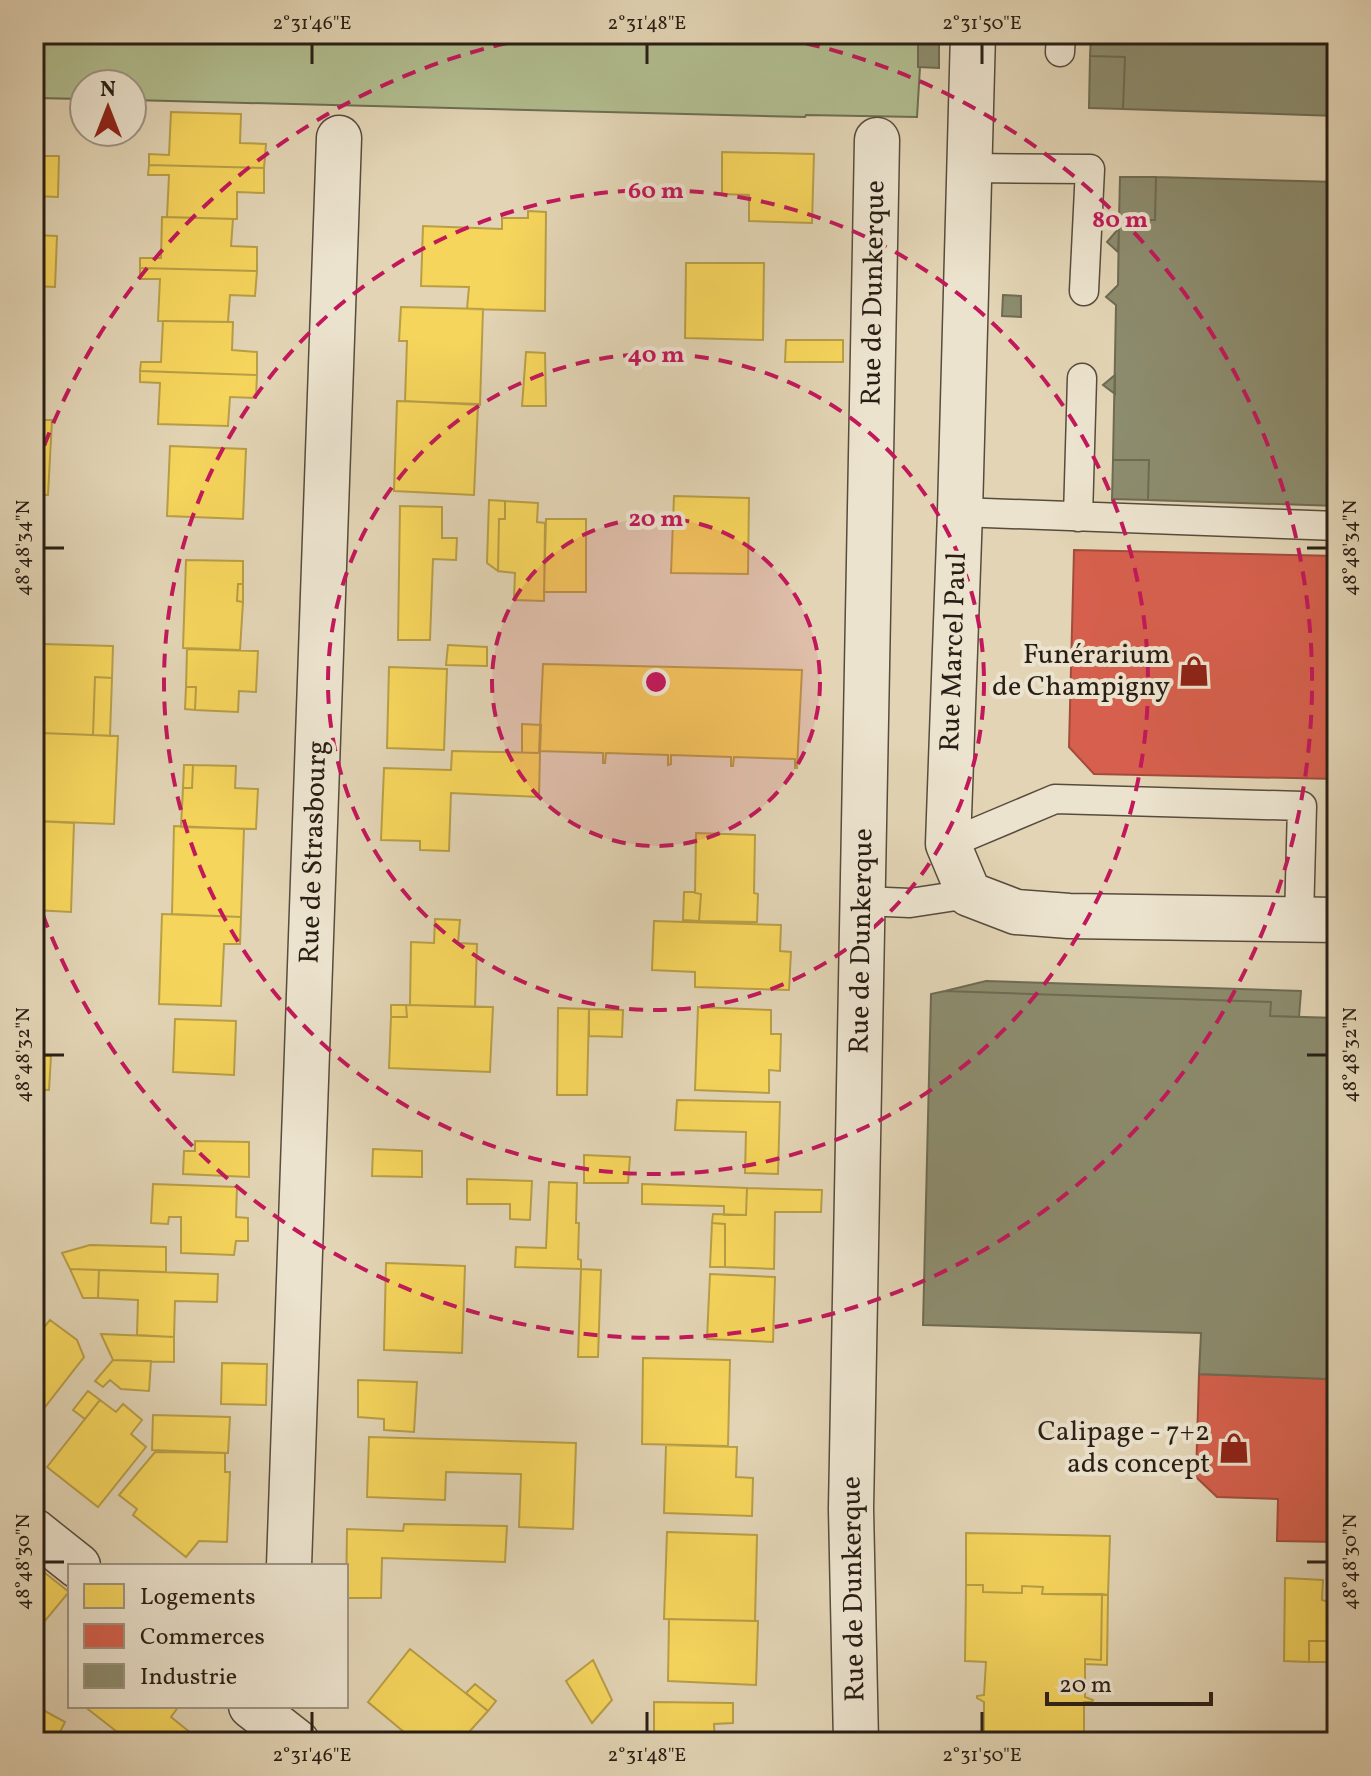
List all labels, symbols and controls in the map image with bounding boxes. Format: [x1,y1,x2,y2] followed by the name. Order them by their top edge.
[273,10,351,38] text: 2°31'46"E
[608,10,686,38] text: 2°31'48"E
[942,10,1022,38] text: 2°31'50"E
[68,68,148,148] north arrow
[100,75,116,106] text: N
[628,175,684,209] text: 60 m
[853,180,895,406] street label: Rue de Dunkerque
[1092,204,1148,238] text: 80 m
[628,339,684,373] text: 40 m
[10,500,38,596] text: 48°48'34"N
[1337,500,1365,596] text: 48°48'34"N
[628,503,684,537] text: 20 m
[931,552,977,752] street label: Rue Marcel Paul
[992,636,1170,707] place label: Funérarium de Champigny
[1177,654,1211,688] shop icon: Funérarium de Champigny
[642,668,670,696] centre of rings
[291,740,337,964] street label: Rue de Strasbourg
[841,828,883,1054] street label: Rue de Dunkerque
[10,1007,38,1103] text: 48°48'32"N
[1337,1007,1365,1103] text: 48°48'32"N
[1038,1413,1210,1484] place label: Calipage - 7+2 ads concept
[1217,1431,1251,1465] shop icon: Calipage - 7+2 ads concept
[833,1476,875,1702] street label: Rue de Dunkerque
[10,1514,38,1610] text: 48°48'30"N
[1337,1514,1365,1610] text: 48°48'30"N
[68,1564,348,1708] legend
[140,1581,256,1615] text: Logements
[140,1621,265,1655] text: Commerces
[1047,1656,1211,1706] scale bar
[140,1661,237,1695] text: Industrie
[1059,1669,1112,1703] text: 20 m
[273,1742,351,1770] text: 2°31'46"E
[608,1742,686,1770] text: 2°31'48"E
[942,1742,1022,1770] text: 2°31'50"E

